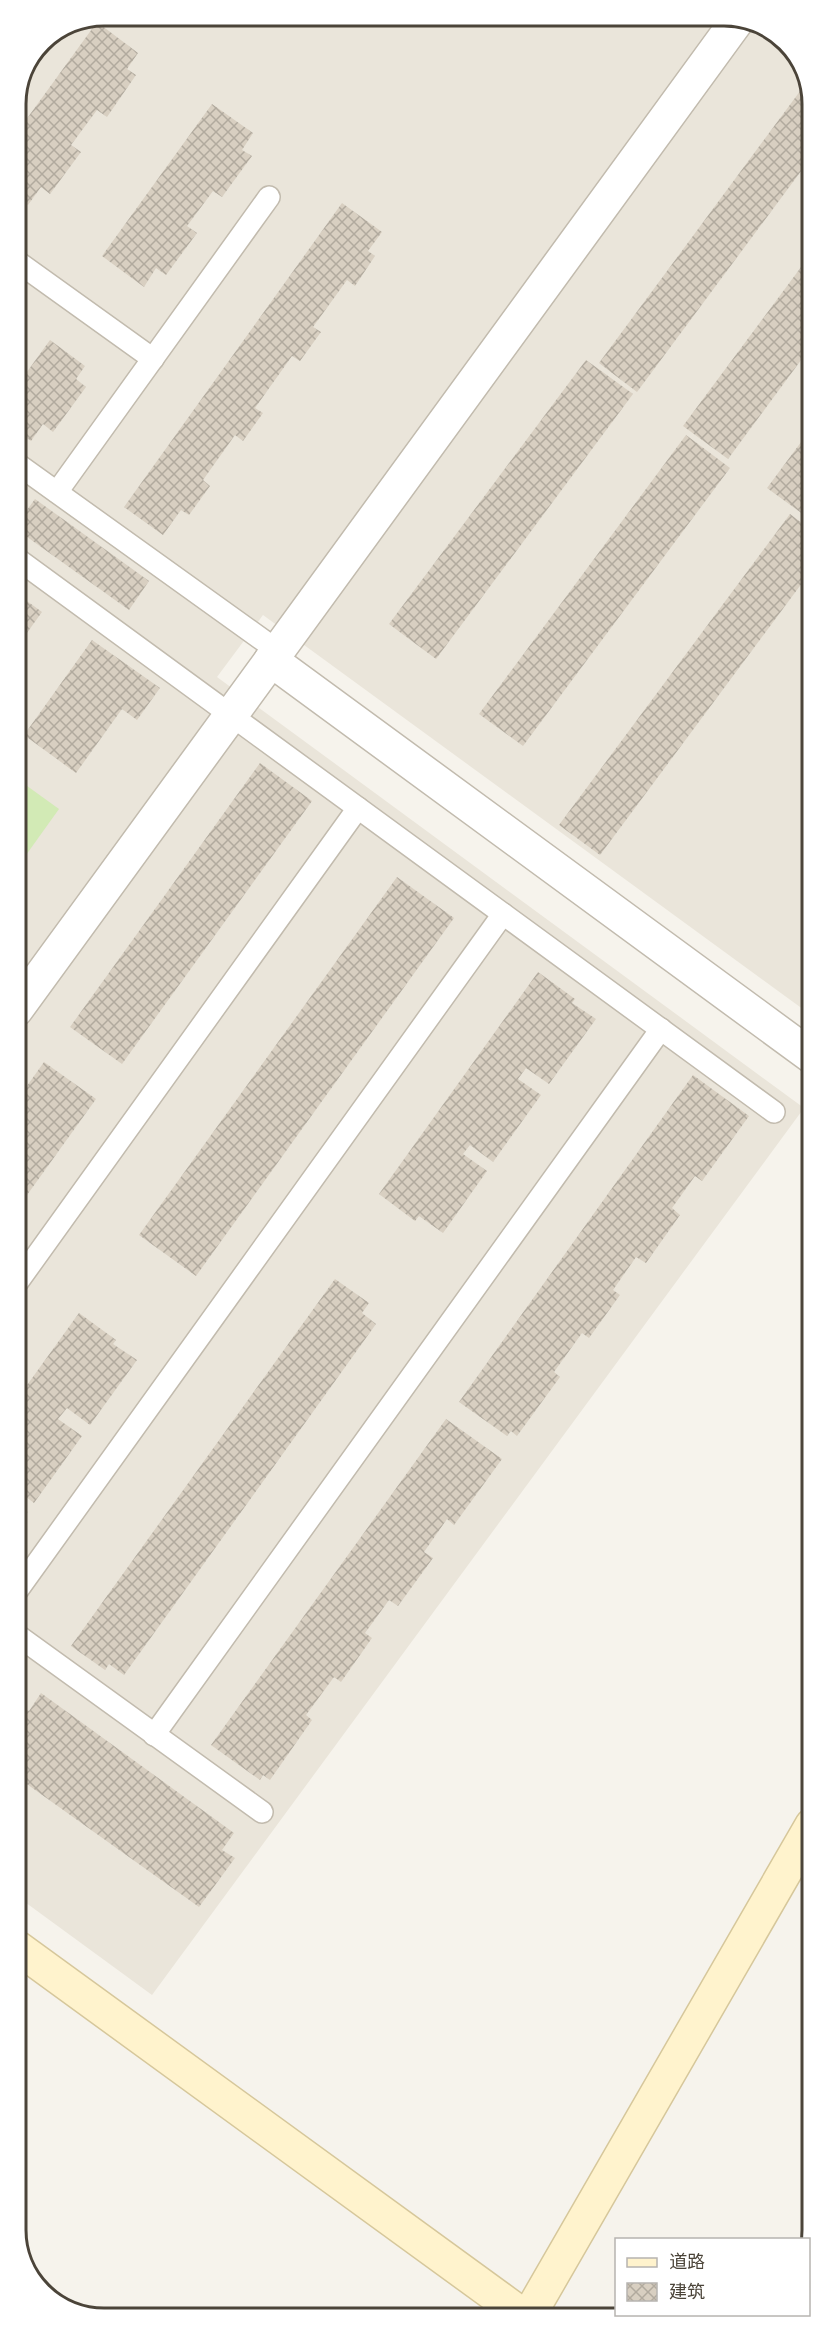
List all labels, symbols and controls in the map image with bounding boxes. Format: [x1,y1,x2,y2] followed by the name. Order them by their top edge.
[615,2238,810,2316] legend
[669,2251,705,2272] text: 道路
[669,2281,705,2302] text: 建筑

